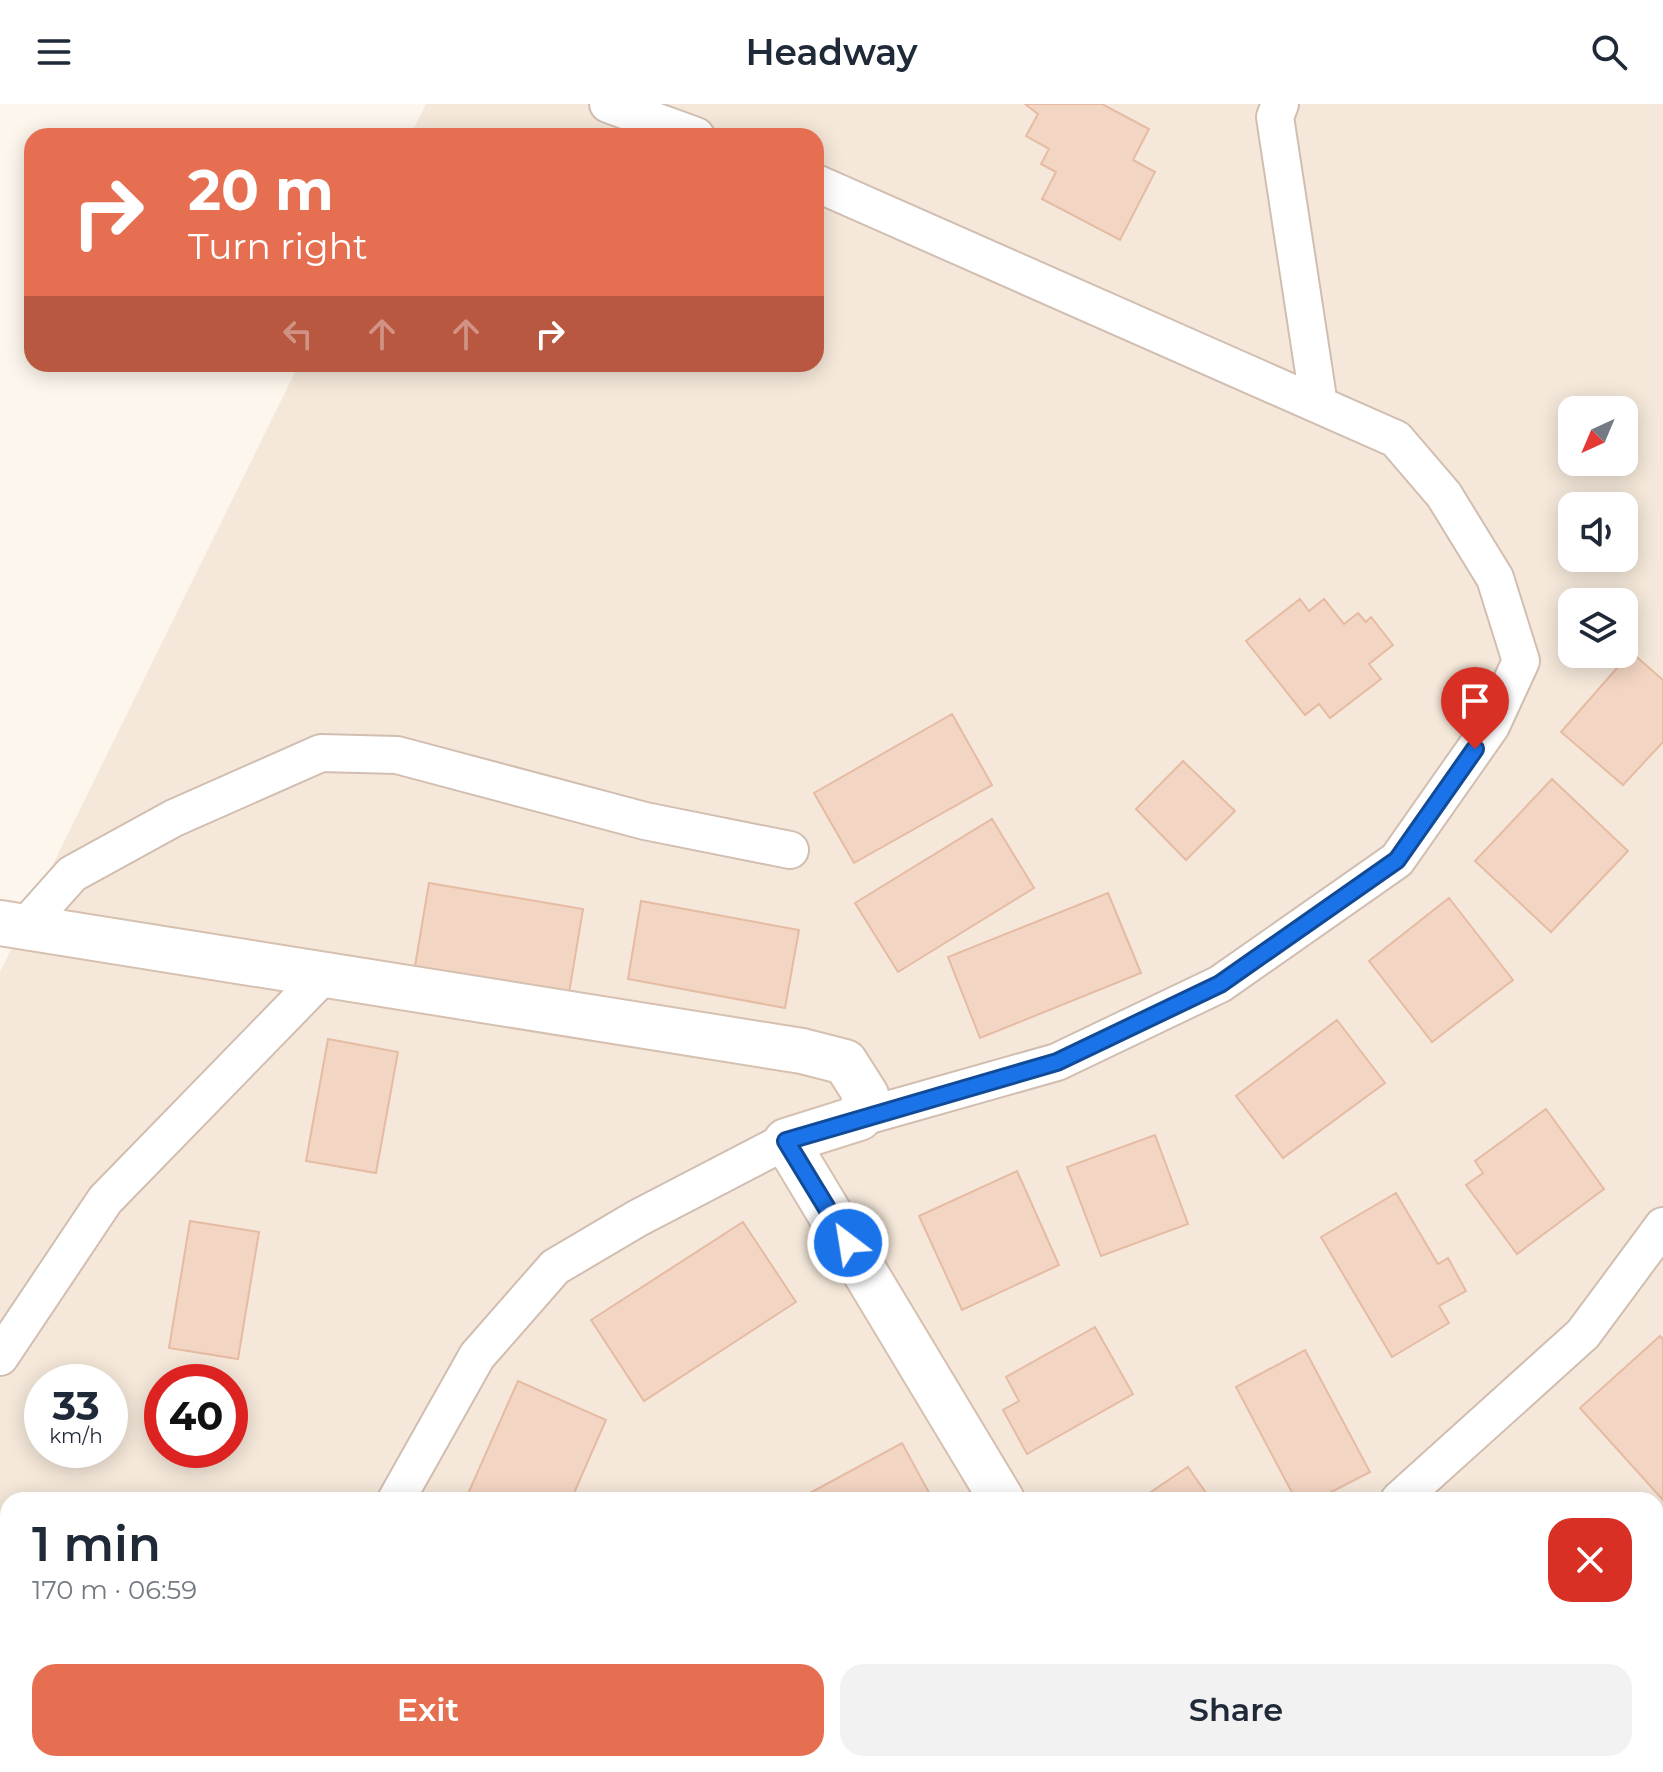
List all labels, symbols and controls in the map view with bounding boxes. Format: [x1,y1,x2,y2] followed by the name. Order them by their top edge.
[32,30,76,74] icon: menu
[745,30,918,74] text: Headway
[1587,30,1631,74] icon: search
[188,156,334,224] text: 20 m
[56,160,160,264] icon: right
[188,224,368,268] text: Turn right
[276,312,320,356] icon: left
[360,312,404,356] icon: ahead
[444,312,488,356] icon: ahead
[528,312,572,356] icon: right
[1558,396,1638,476] north arrow
[1558,396,1638,668] map controls
[1558,492,1638,572] button: sound
[1558,588,1638,668] button: layers
[1441,667,1509,749] pin
[1453,679,1497,723] icon: arrive
[806,1201,890,1285] position arrow
[144,1364,248,1468] speed limit sign: 40
[52,1381,100,1430] text: 33
[49,1424,103,1448] text: km/h
[32,1515,161,1573] text: 1 min
[1548,1518,1632,1602] button: close
[32,1574,197,1606] text: 170 m · 06:59
[32,1664,824,1756] button: Exit
[840,1664,1632,1756] button: Share

